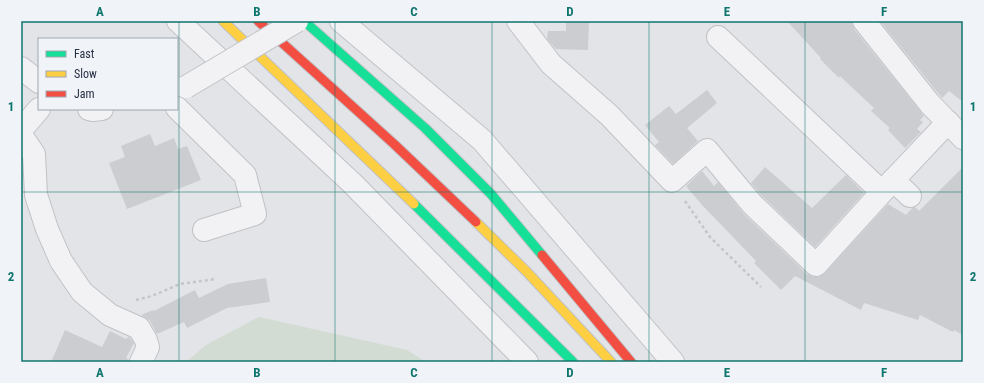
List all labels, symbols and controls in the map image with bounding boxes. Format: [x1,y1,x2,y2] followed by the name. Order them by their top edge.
[96,4,104,19] text: A
[253,4,261,19] text: B
[410,4,418,19] text: C
[566,4,574,19] text: D
[724,4,731,19] text: E
[881,4,887,19] text: F
[38,38,178,110] legend
[74,47,95,61] text: Fast
[74,67,97,81] text: Slow
[74,87,95,101] text: Jam
[8,99,14,114] text: 1
[970,99,976,114] text: 1
[8,269,15,284] text: 2
[970,269,977,284] text: 2
[96,365,104,380] text: A
[253,365,261,380] text: B
[410,365,418,380] text: C
[566,365,574,380] text: D
[724,365,731,380] text: E
[881,365,887,380] text: F

